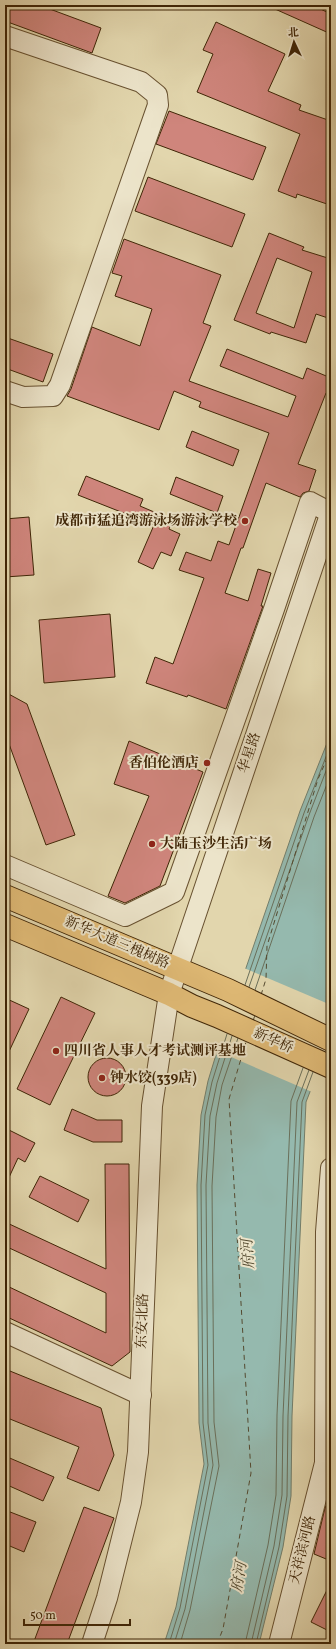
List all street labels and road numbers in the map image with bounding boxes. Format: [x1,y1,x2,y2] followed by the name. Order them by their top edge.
[234,730,266,776] street label: 华星路
[62,912,172,974] street label: 新华大道三槐树路
[250,1024,296,1058] street label: 新华桥
[133,1293,153,1349] street label: 东安北路
[285,1514,321,1586] street label: 天祥滨河路

